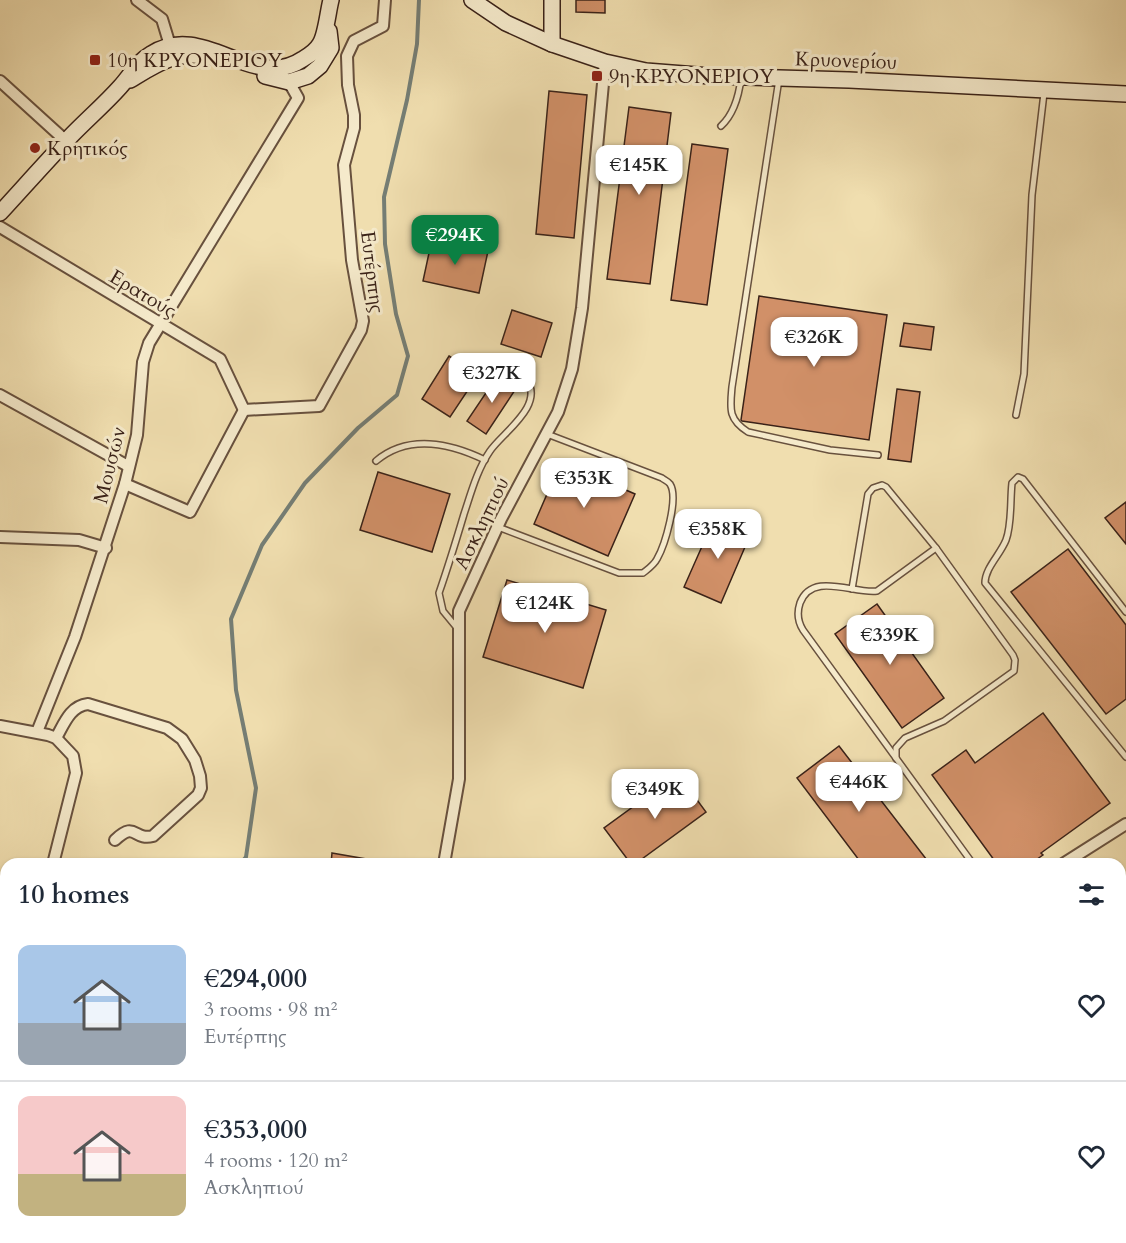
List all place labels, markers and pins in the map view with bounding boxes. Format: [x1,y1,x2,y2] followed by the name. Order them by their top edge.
[107,47,283,74] place label: 10η ΚΡΥΟΝΕΡΙΟΥ
[88,53,102,67] marker: 10η ΚΡΥΟΝΕΡΙΟΥ
[609,63,774,90] place label: 9η ΚΡΥΟΝΕΡΙΟΥ
[590,69,604,83] marker: 9η ΚΡΥΟΝΕΡΙΟΥ
[47,135,128,162] place label: Κρητικός
[28,141,42,155] marker: Κρητικός
[597,145,681,196] pin: €145K
[413,215,497,266] pin: €294K
[772,317,856,368] pin: €326K
[450,353,534,404] pin: €327K
[542,458,626,509] pin: €353K
[676,509,760,560] pin: €358K
[503,583,587,634] pin: €124K
[848,615,932,666] pin: €339K
[817,762,901,813] pin: €446K
[613,769,697,820] pin: €349K

